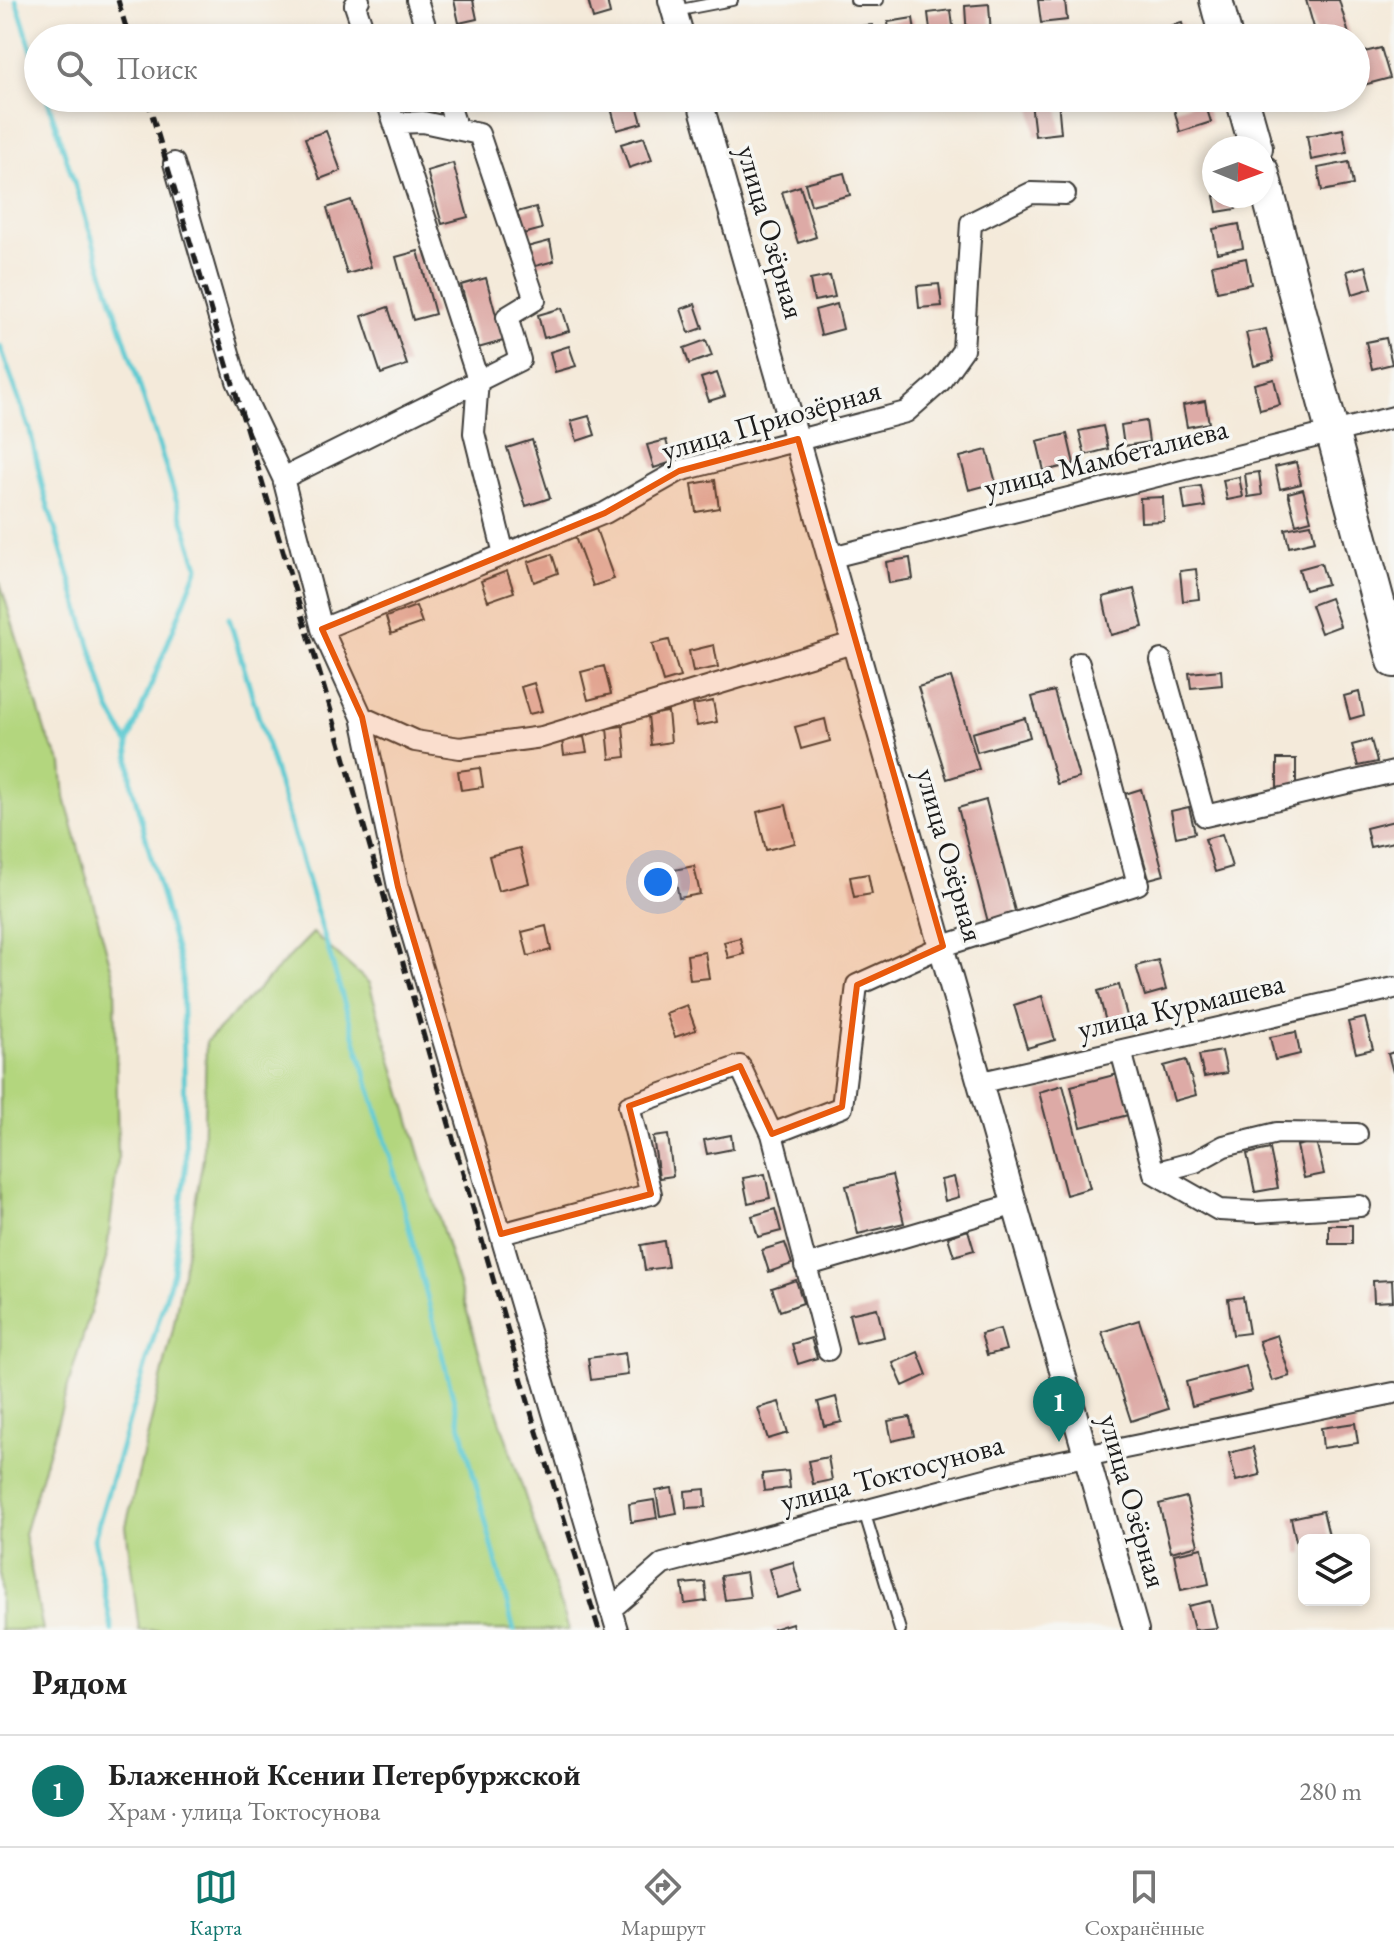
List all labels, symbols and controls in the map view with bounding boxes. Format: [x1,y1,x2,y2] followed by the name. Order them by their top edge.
[24,24,1370,112] search box
[52,46,96,90] icon: search
[116,49,198,88] text: Поиск
[1202,136,1274,208] north arrow
[728,141,815,323] street label: улица Озёрная
[657,370,885,469] street label: улица Приозёрная
[980,408,1232,507] street label: улица Мамбеталиева
[907,764,994,946] street label: улица Озёрная
[638,862,678,902] your location
[1074,963,1288,1048] street label: улица Курмашева
[1033,1376,1085,1442] pin: 1
[1090,1410,1177,1592] street label: улица Озёрная
[776,1424,1008,1521] street label: улица Токтосунова
[1298,1534,1370,1606] map controls
[1298,1534,1370,1606] button: layers
[32,1660,127,1704] text: Рядом
[108,1755,581,1794] text: Блаженной Ксении Петербуржской
[51,1774,65,1808] text: 1
[1299,1774,1362,1808] text: 280 m
[108,1794,380,1828] text: Храм · улица Токтосунова
[190,1865,242,1942] tab: Карта
[621,1865,705,1942] tab: Маршрут
[1084,1865,1204,1942] tab: Сохранённые

